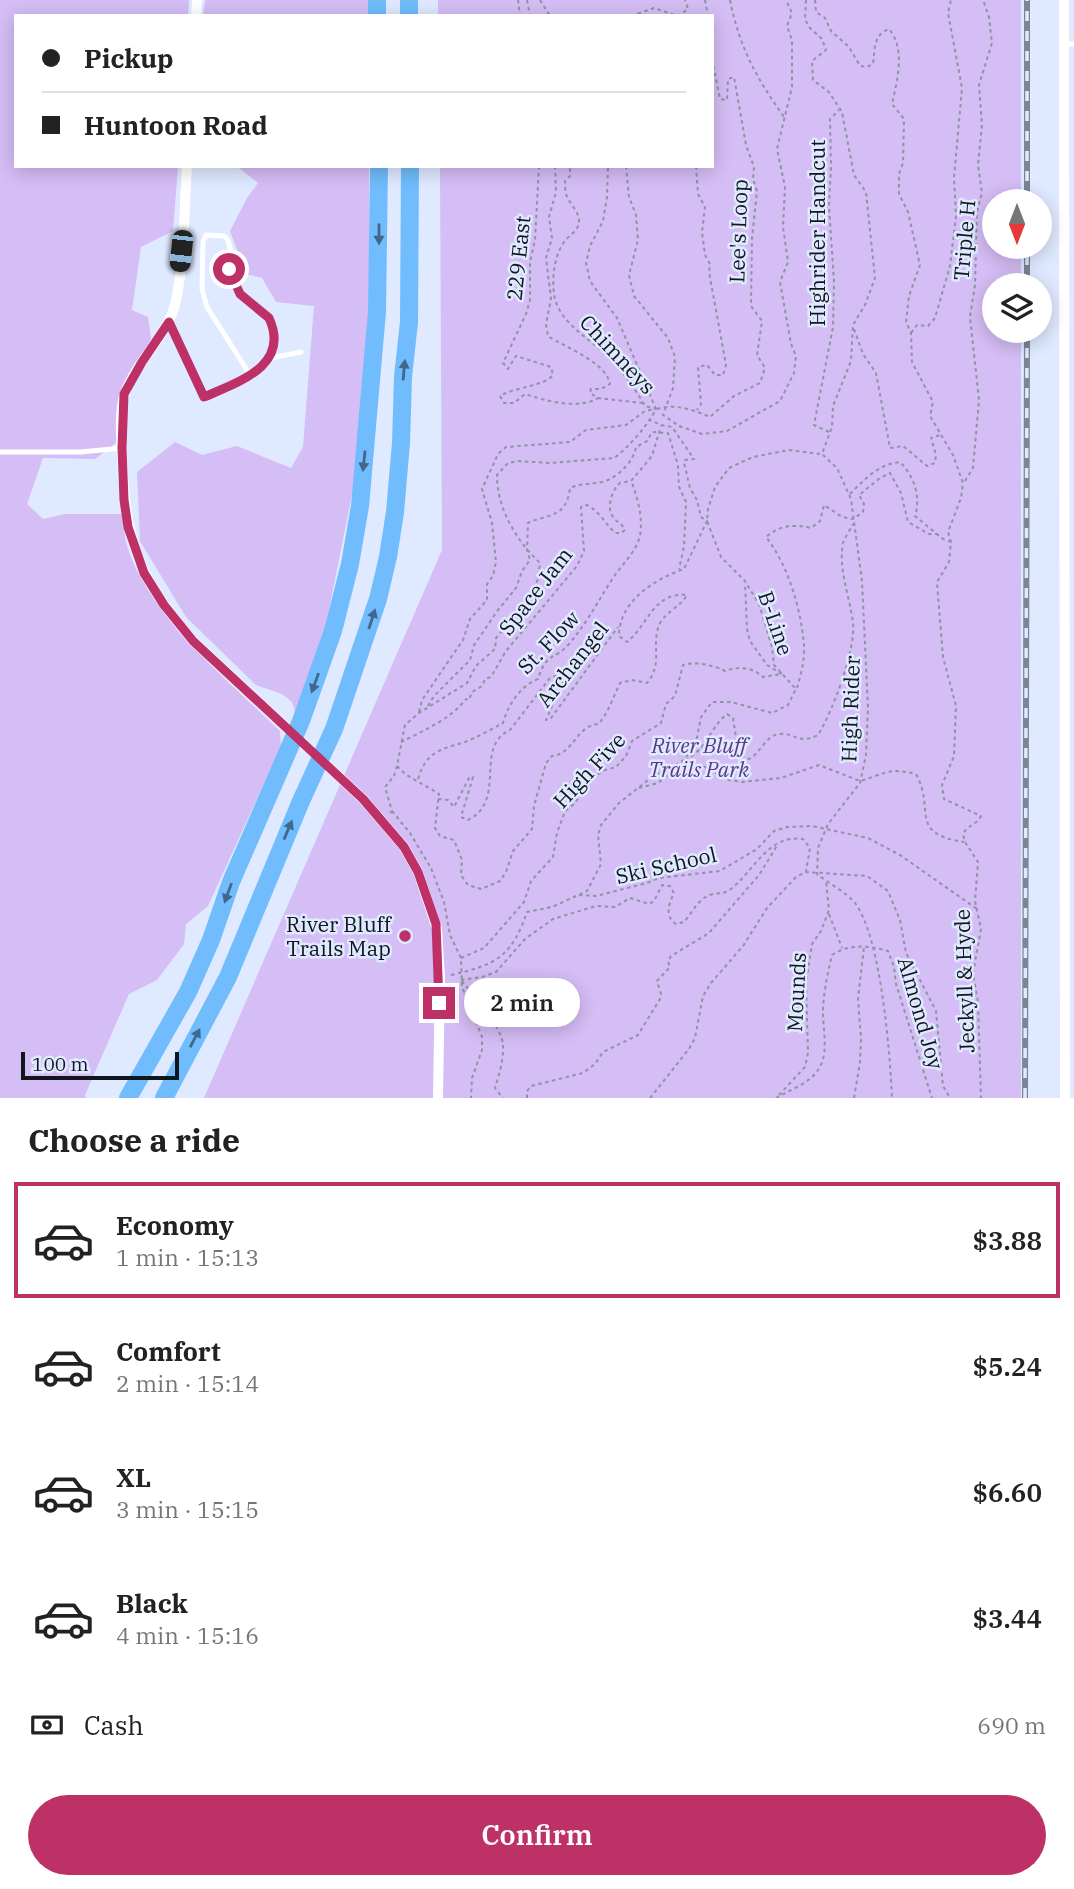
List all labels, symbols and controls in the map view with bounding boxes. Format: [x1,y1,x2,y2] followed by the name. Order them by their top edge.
[84,41,174,75] text: Pickup
[84,108,268,142] text: Huntoon Road
[803,139,831,327] street label: Highrider Handcut
[722,179,754,283] street label: Lee's Loop
[982,189,1052,259] north arrow
[982,189,1052,343] map controls
[947,198,981,282] street label: Triple H
[500,214,536,302] street label: 229 East
[373,224,385,246] one-way arrow
[169,229,194,273] car
[213,253,245,285] route start
[982,273,1052,343] button: layers
[574,308,662,400] street label: Chimneys
[399,359,410,381] one-way arrow
[358,451,369,473] one-way arrow
[492,541,578,641] street label: Space Jam
[752,587,800,659] street label: B-Line
[511,604,586,680] street label: St. Flow
[367,608,378,629] one-way arrow
[530,615,614,713] street label: Archangel
[834,655,866,763] street label: High Rider
[309,672,320,693] one-way arrow
[547,726,631,814] street label: High Five
[649,731,750,783] park label: River Bluff Trails Park
[283,820,294,841] one-way arrow
[613,840,719,890] street label: Ski School
[222,882,233,903] one-way arrow
[947,909,981,1053] street label: Jeckyll & Hyde
[286,910,393,962] place label: River Bluff Trails Map
[397,928,413,944] marker: River Bluff Trails Map
[780,952,812,1032] street label: Mounds
[892,954,951,1073] street label: Almond Joy
[464,978,579,1028] callout: 2 min
[423,987,455,1019] route end
[490,987,554,1017] text: 2 min
[189,1027,201,1047] one-way arrow
[21,1049,178,1081] scale bar
[32,1052,89,1076] text: 100 m
[28,1119,240,1161] text: Choose a ride
[116,1208,234,1242] text: Economy
[32,1209,95,1272] icon: car
[973,1223,1042,1257] text: $3.88
[116,1242,259,1272] text: 1 min · 15:13
[116,1334,221,1368] text: Comfort
[32,1335,95,1398] icon: car
[973,1349,1042,1383] text: $5.24
[116,1368,259,1398] text: 2 min · 15:14
[116,1460,151,1494] text: XL
[32,1461,95,1524] icon: car
[973,1475,1042,1509] text: $6.60
[116,1494,259,1524] text: 3 min · 15:15
[116,1586,188,1620] text: Black
[32,1587,95,1650] icon: car
[973,1601,1042,1635] text: $3.44
[116,1620,259,1650] text: 4 min · 15:16
[28,1706,66,1744] icon: cash
[84,1708,144,1742] text: Cash
[977,1710,1046,1740] text: 690 m
[28,1795,1046,1875] button: Confirm

